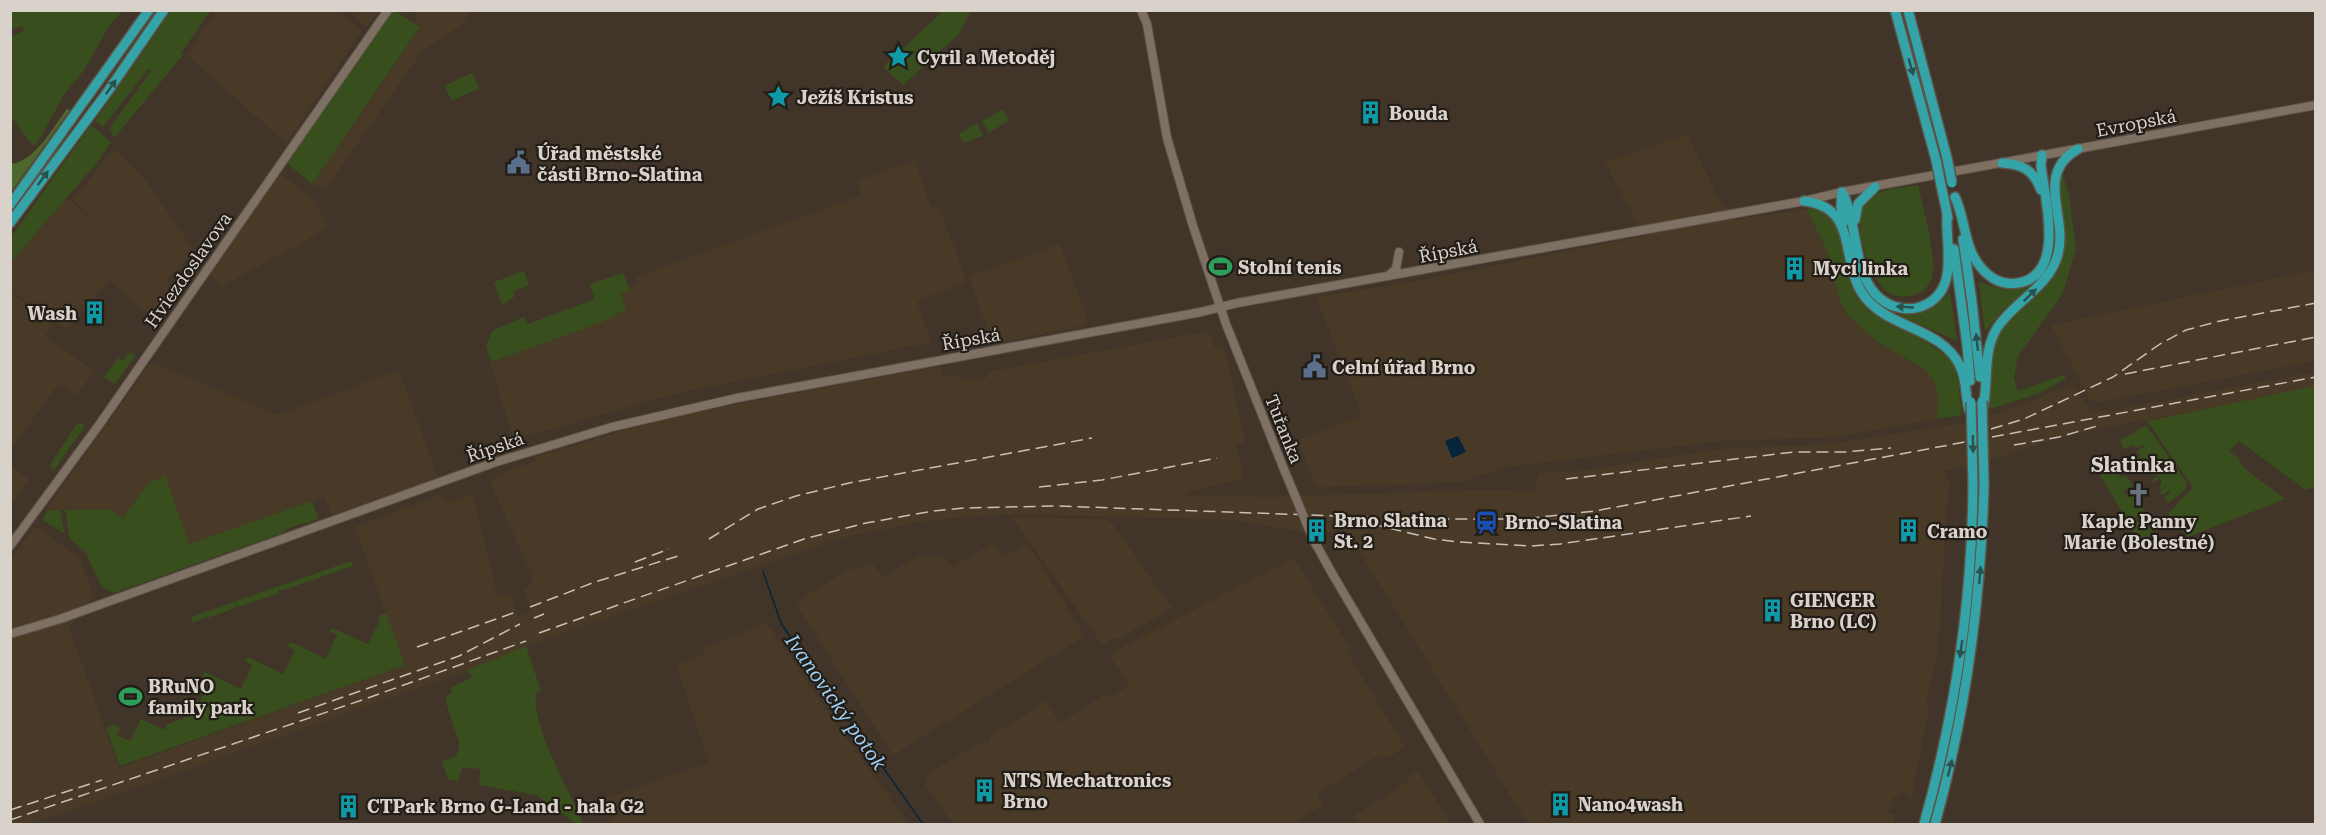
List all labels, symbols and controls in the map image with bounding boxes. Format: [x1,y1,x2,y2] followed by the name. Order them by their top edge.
[886,44,912,70] place icon: Cyril a Metoděj
[917,47,1055,68] place label: Cyril a Metoděj
[1907,58,1916,76] one-way arrow
[105,79,117,95] one-way arrow
[766,84,792,110] place icon: Ježíš Kristus
[797,87,913,108] place label: Ježíš Kristus
[1358,100,1384,126] building icon: Bouda
[1389,103,1449,124] place label: Bouda
[2094,105,2178,141] street label: Evropská
[537,142,703,185] place label: Úřad městské části Brno-Slatina
[506,150,532,176] public building icon: Úřad městské části Brno-Slatina
[37,171,49,186] one-way arrow
[140,208,236,332] street label: Hviezdoslavova
[1417,235,1479,267] street label: Řípská
[1207,254,1233,280] sports icon: Stolní tenis
[1782,255,1808,281] building icon: Mycí linka
[1238,257,1342,278] place label: Stolní tenis
[1813,258,1909,279] place label: Mycí linka
[2023,288,2037,302] one-way arrow
[82,300,108,326] building icon: Wash
[27,303,77,324] place label: Wash
[1895,303,1914,312] one-way arrow
[940,323,1002,354] street label: Řípská
[1972,333,1982,352] one-way arrow
[1301,354,1327,380] public building icon: Celní úřad Brno
[1332,357,1476,378] place label: Celní úřad Brno
[1261,392,1307,467] street label: Tuřanka
[464,427,527,467] street label: Řípská
[1968,435,1978,454] one-way arrow
[2091,453,2175,477] district label: Slatinka
[2126,482,2152,508] church icon: Kaple Panny Marie (Bolestné)
[1474,509,1500,535] station icon: Brno-Slatina
[1334,510,1447,552] place label: Brno Slatina St. 2
[2064,511,2214,553] place label: Kaple Panny Marie (Bolestné)
[1505,512,1622,533] place label: Brno-Slatina
[1303,517,1329,543] building icon: Brno Slatina St. 2
[1896,518,1922,544] building icon: Cramo
[1927,521,1988,542] place label: Cramo
[1975,566,1985,585] one-way arrow
[1790,590,1876,632] place label: GIENGER Brno (LC)
[1759,597,1785,623] building icon: GIENGER Brno (LC)
[780,629,892,775] water label: Ivanovický potok
[1957,640,1966,659] one-way arrow
[148,676,254,718] place label: BRuNO family park
[117,683,143,709] sports icon: BRuNO family park
[1945,759,1955,777] one-way arrow
[1003,770,1171,812] place label: NTS Mechatronics Brno
[972,777,998,803] building icon: NTS Mechatronics Brno
[1547,791,1573,817] building icon: Nano4wash
[336,793,362,819] building icon: CTPark Brno G-Land - hala G2
[1578,794,1683,815] place label: Nano4wash
[367,796,644,817] place label: CTPark Brno G-Land - hala G2

